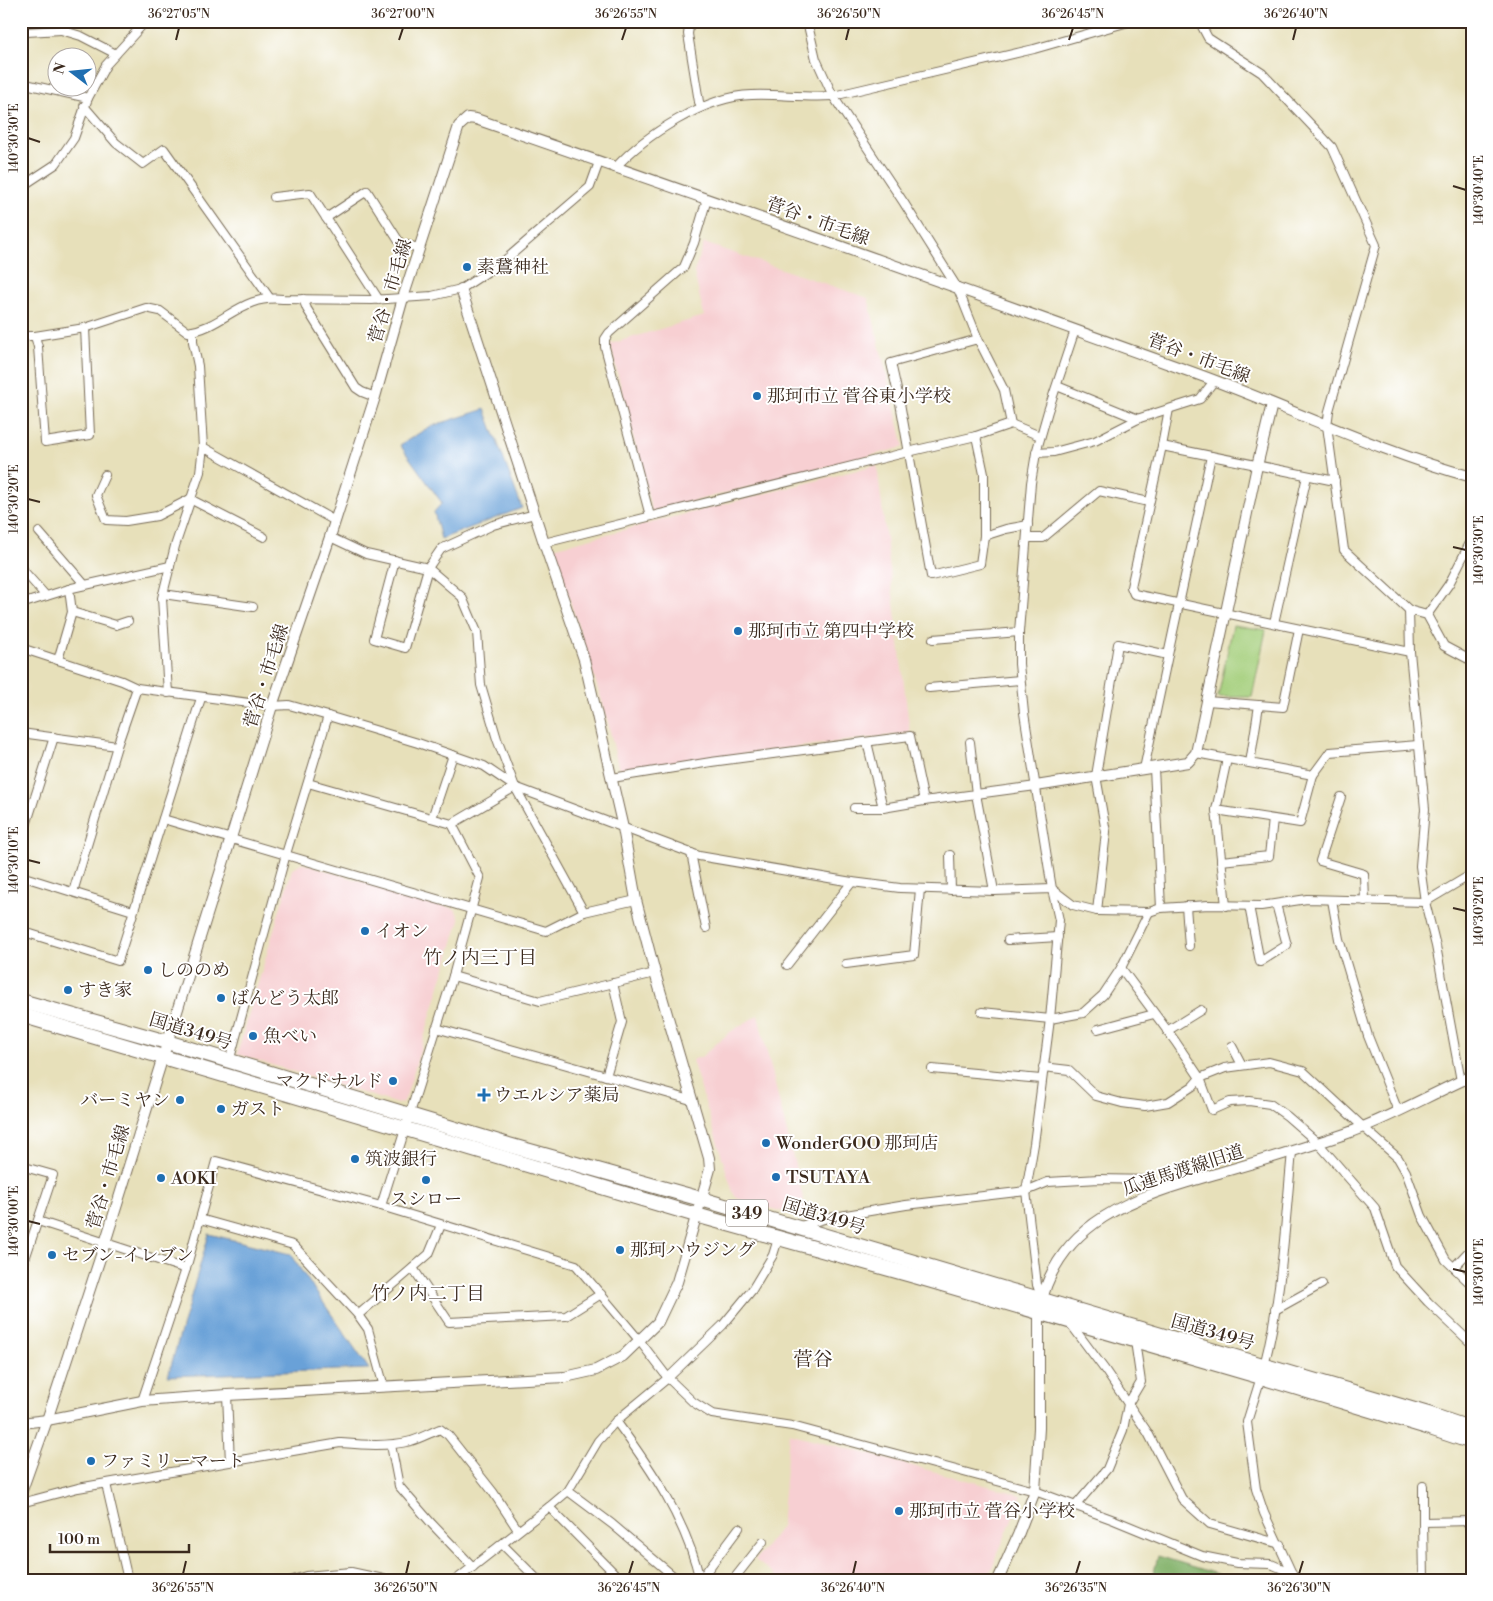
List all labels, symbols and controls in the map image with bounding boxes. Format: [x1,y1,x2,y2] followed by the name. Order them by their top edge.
[148,7,210,22] text: 36°27'05"N
[371,7,435,22] text: 36°27'00"N
[595,7,657,22] text: 36°26'55"N
[817,7,881,22] text: 36°26'50"N
[1042,7,1104,22] text: 36°26'45"N
[1264,7,1328,22] text: 36°26'40"N
[48,48,98,98] north arrow
[50,61,71,76] text: N
[7,103,22,173] text: 140°30'30"E
[1472,155,1487,225] text: 140°30'40"E
[763,192,873,251] street label: 菅谷・市毛線
[364,236,417,346] street label: 菅谷・市毛線
[477,256,549,279] place label: 素鵞神社
[461,261,473,273] marker: 素鵞神社
[1144,328,1253,389] street label: 菅谷・市毛線
[767,385,951,408] place label: 那珂市立 菅谷東小学校
[751,390,763,402] marker: 那珂市立 菅谷東小学校
[7,464,22,534] text: 140°30'20"E
[1472,515,1487,585] text: 140°30'30"E
[748,620,914,643] place label: 那珂市立 第四中学校
[239,621,294,731] street label: 菅谷・市毛線
[732,625,744,637] marker: 那珂市立 第四中学校
[7,826,22,894] text: 140°30'10"E
[1472,876,1487,946] text: 140°30'20"E
[375,920,428,943] place label: イオン
[359,925,371,937] marker: イオン
[423,946,537,970] district label: 竹ノ内三丁目
[158,959,230,982] place label: しののめ
[142,964,154,976] marker: しののめ
[78,979,132,1002] place label: すき家
[62,984,74,996] marker: すき家
[231,987,339,1010] place label: ばんどう太郎
[215,992,227,1004] marker: ばんどう太郎
[146,1008,235,1055] street label: 国道349号
[263,1025,317,1048] place label: 魚べい
[247,1030,259,1042] marker: 魚べい
[276,1070,383,1093] place label: マクドナルド
[387,1075,399,1087] marker: マクドナルド
[494,1084,620,1107] place label: ウエルシア薬局
[80,1089,170,1112] place label: バーミヤン
[478,1089,490,1101] marker: ウエルシア薬局
[174,1094,186,1106] marker: バーミヤン
[231,1098,285,1121] place label: ガスト
[215,1103,227,1115] marker: ガスト
[82,1122,135,1232] street label: 菅谷・市毛線
[775,1132,938,1155] place label: WonderGOO 那珂店
[760,1137,772,1149] marker: WonderGOO 那珂店
[1120,1140,1247,1201] street label: 瓜連馬渡線旧道
[365,1148,437,1171] place label: 筑波銀行
[349,1153,361,1165] marker: 筑波銀行
[786,1166,871,1189] place label: TSUTAYA
[170,1167,217,1190] place label: AOKI
[770,1171,782,1183] marker: TSUTAYA
[155,1172,167,1184] marker: AOKI
[420,1174,432,1186] marker: スシロー
[7,1186,22,1256] text: 140°30'00"E
[390,1188,462,1211] place label: スシロー
[779,1193,868,1240] street label: 国道349号
[726,1200,768,1226] road number: 349
[1472,1238,1487,1306] text: 140°30'10"E
[630,1239,755,1262] place label: 那珂ハウジング
[62,1244,194,1267] place label: セブン-イレブン
[614,1244,626,1256] marker: 那珂ハウジング
[46,1249,58,1261] marker: セブン-イレブン
[371,1282,485,1306] district label: 竹ノ内二丁目
[1168,1310,1257,1355] street label: 国道349号
[793,1348,833,1373] district label: 菅谷
[101,1450,245,1473] place label: ファミリーマート
[85,1455,97,1467] marker: ファミリーマート
[909,1500,1075,1523] place label: 那珂市立 菅谷小学校
[893,1505,905,1517] marker: 那珂市立 菅谷小学校
[50,1521,189,1553] scale bar
[58,1530,100,1549] text: 100 m
[152,1581,214,1596] text: 36°26'55"N
[374,1581,438,1596] text: 36°26'50"N
[598,1581,660,1596] text: 36°26'45"N
[821,1581,885,1596] text: 36°26'40"N
[1045,1581,1107,1596] text: 36°26'35"N
[1267,1581,1331,1596] text: 36°26'30"N

